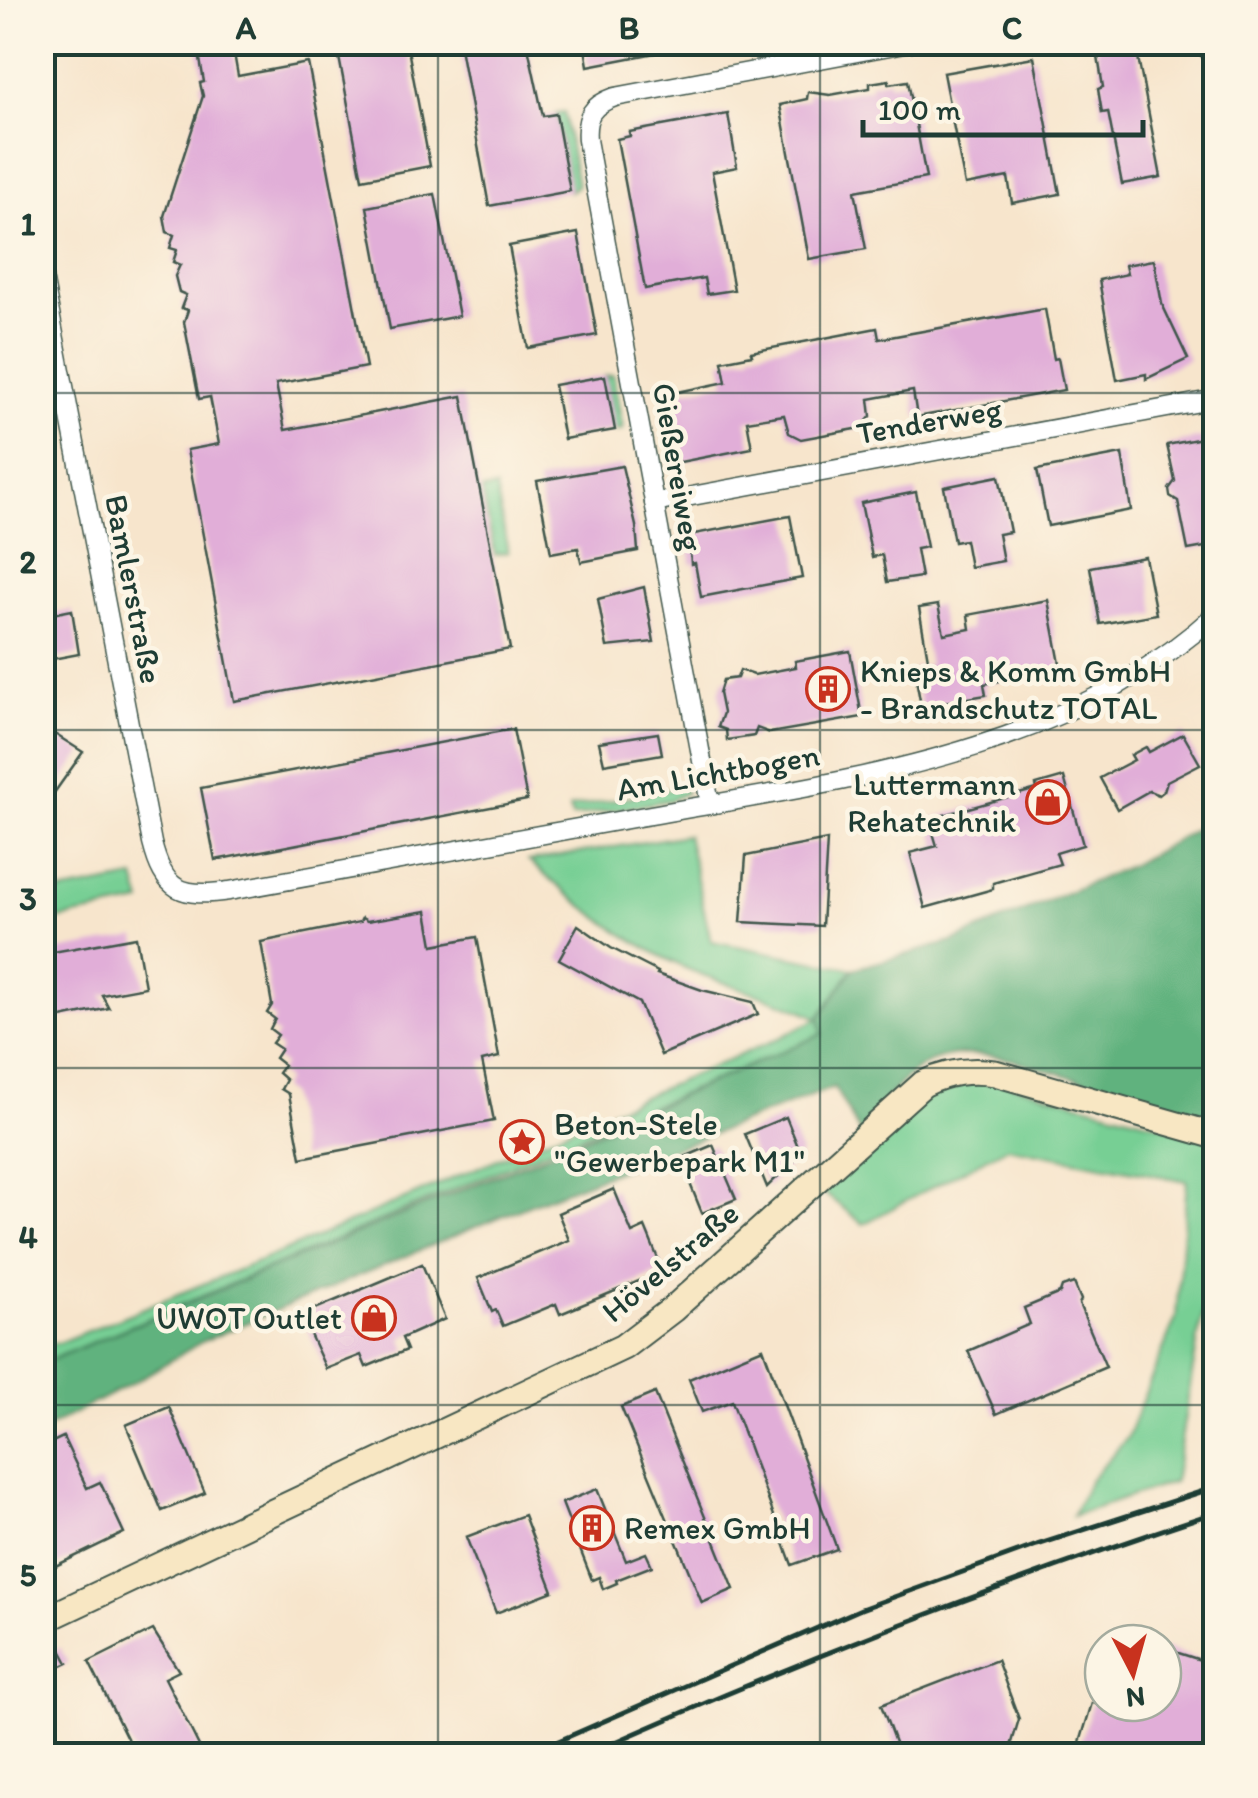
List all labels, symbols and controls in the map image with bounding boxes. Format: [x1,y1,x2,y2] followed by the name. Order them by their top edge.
[235,9,257,47] text: A
[619,9,639,47] text: B
[1002,9,1022,47] text: C
[863,75,1143,137] scale bar
[878,91,961,128] text: 100 m
[21,205,36,243] text: 1
[645,380,712,555] street label: Gießereiweg
[854,389,1005,452] street label: Tenderweg
[97,491,171,687] street label: Bamlerstraße
[20,543,37,581] text: 2
[860,652,1171,727] place label: Knieps & Komm GmbH - Brandschutz TOTAL
[805,666,851,712] building icon: Knieps & Komm GmbH - Brandschutz TOTAL
[614,735,822,809] street label: Am Lichtbogen
[847,765,1016,840] place label: Luttermann Rehatechnik
[1025,779,1071,825] shop icon: Luttermann Rehatechnik
[19,880,37,918] text: 3
[554,1105,805,1180] place label: Beton-Stele "Gewerbepark M1"
[499,1119,545,1165] place icon: Beton-Stele "Gewerbepark M1"
[594,1194,746,1330] street label: Hövelstraße
[18,1218,38,1256] text: 4
[351,1295,397,1341] shop icon: UWOT Outlet
[156,1299,342,1337] place label: UWOT Outlet
[569,1505,615,1551] building icon: Remex GmbH
[624,1509,811,1547] place label: Remex GmbH
[20,1556,37,1594] text: 5
[1083,1623,1183,1723] north arrow
[1124,1680,1147,1716] text: N

